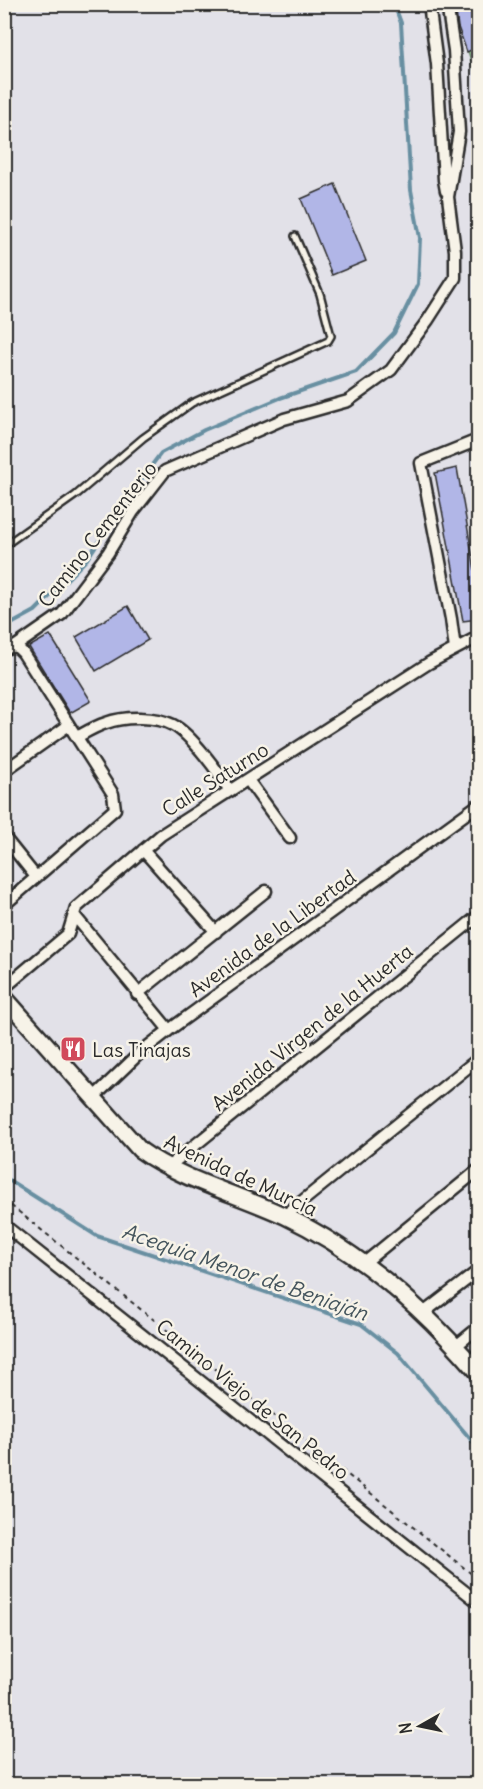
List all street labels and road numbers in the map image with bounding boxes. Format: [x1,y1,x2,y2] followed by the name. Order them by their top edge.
[32,456,162,612] street label: Camino Cementerio
[157,736,273,822] street label: Calle Saturno
[184,864,361,1002] street label: Avenida de la Libertad
[206,938,418,1116] street label: Avenida Virgen de la Huerta
[160,1129,322,1221] street label: Avenida de Murcia
[151,1313,355,1485] street label: Camino Viejo de San Pedro

